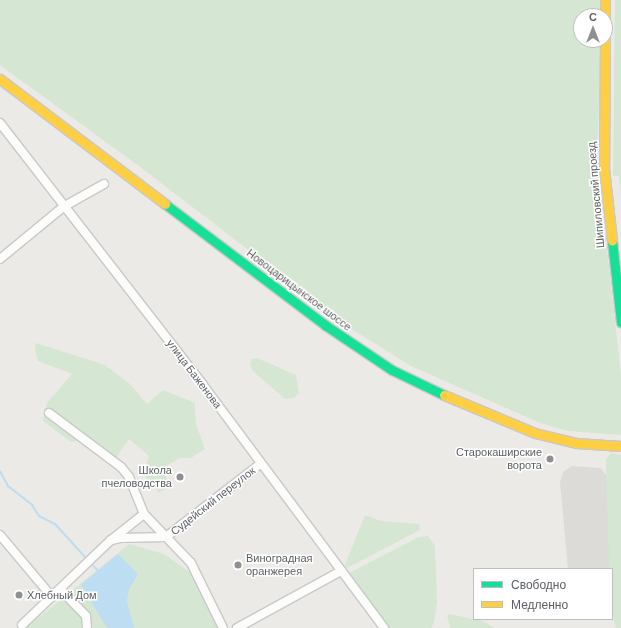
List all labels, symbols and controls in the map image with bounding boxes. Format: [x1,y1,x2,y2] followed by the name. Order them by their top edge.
[573,8,613,48] north arrow
[589,10,597,23] text: С
[585,141,607,249] street label: Шипиловский проезд
[244,246,354,334] street label: Новоцарицынское шоссе
[164,337,224,411] street label: улица Баженова
[456,446,542,472] place label: Старокаширские ворота
[545,454,555,464] marker: Старокаширские ворота
[102,464,172,490] place label: Школа пчеловодства
[168,464,258,538] street label: Судейский переулок
[175,472,185,482] marker: Школа пчеловодства
[246,552,312,578] place label: Виноградная оранжерея
[233,560,243,570] marker: Виноградная оранжерея
[473,568,613,620] legend
[511,577,566,591] text: Свободно
[27,588,97,602] place label: Хлебный Дом
[14,590,24,600] marker: Хлебный Дом
[511,597,568,611] text: Медленно

